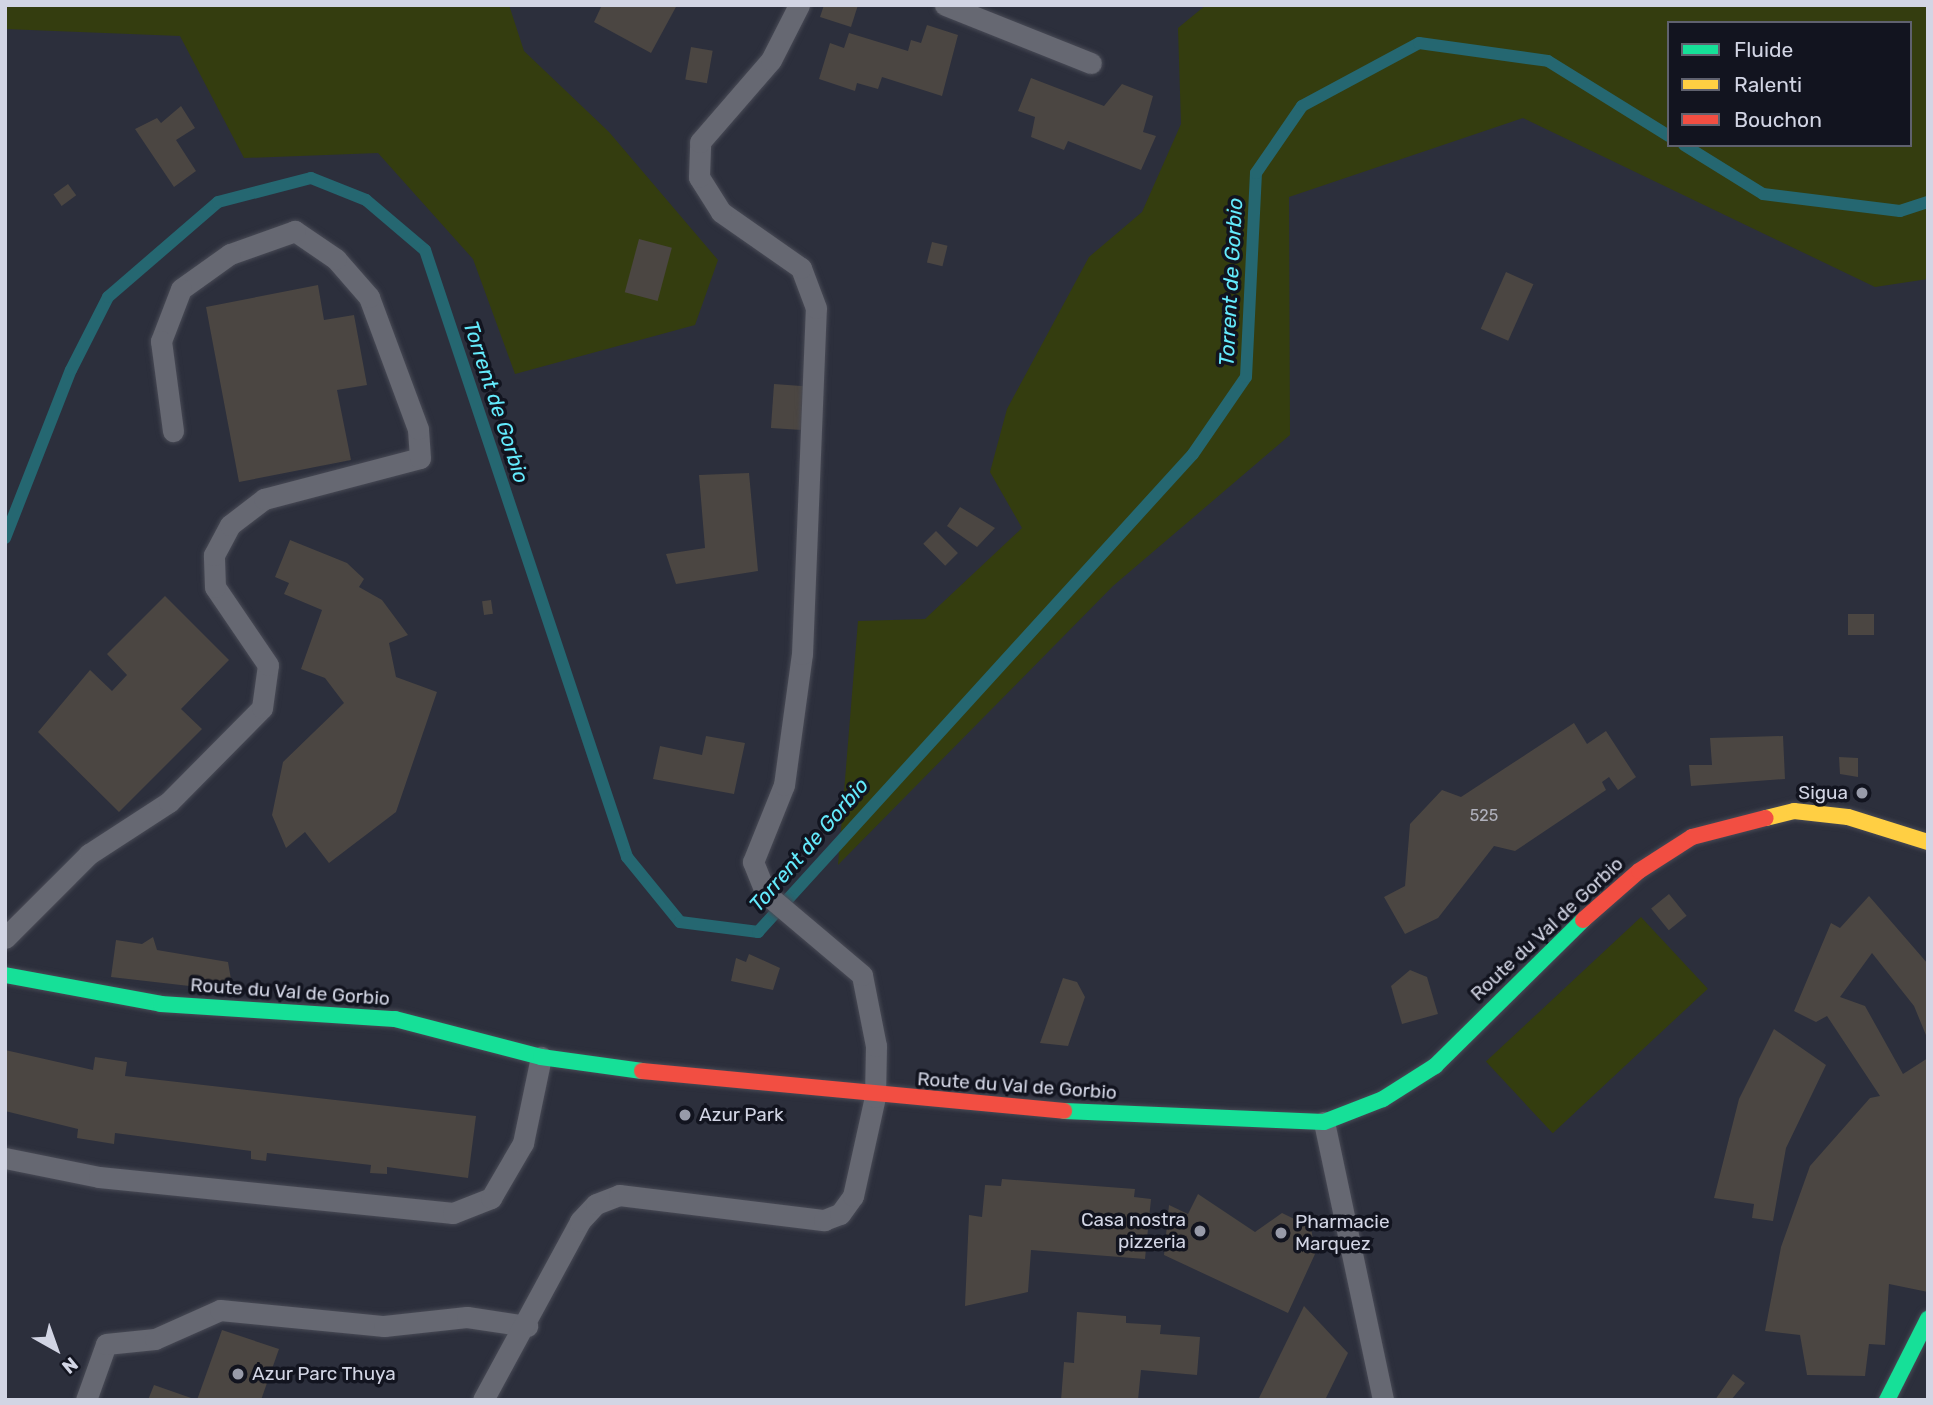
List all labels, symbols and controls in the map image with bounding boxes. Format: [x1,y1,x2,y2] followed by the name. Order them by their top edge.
[1667,21,1912,147] legend
[1734,37,1793,62] text: Fluide
[1734,72,1802,97] text: Ralenti
[1734,107,1822,132] text: Bouchon
[1214,197,1248,367] water label: Torrent de Gorbio
[458,318,534,486] water label: Torrent de Gorbio
[744,773,874,917] water label: Torrent de Gorbio
[1798,782,1848,804] place label: Sigua
[1854,785,1870,801] marker: Sigua
[1470,806,1498,826] house number: 525
[1466,852,1628,1006] street label: Route du Val de Gorbio
[189,974,391,1010] street label: Route du Val de Gorbio
[916,1068,1118,1104] street label: Route du Val de Gorbio
[699,1104,784,1126] place label: Azur Park
[677,1107,693,1123] marker: Azur Park
[1081,1209,1186,1253] place label: Casa nostra pizzeria
[1295,1211,1390,1255] place label: Pharmacie Marquez
[1192,1223,1208,1239] marker: Casa nostra pizzeria
[1273,1225,1289,1241] marker: Pharmacie Marquez
[21,1314,91,1384] north arrow
[57,1352,82,1379] text: N
[252,1363,397,1385] place label: Azur Parc Thuya
[230,1366,246,1382] marker: Azur Parc Thuya

